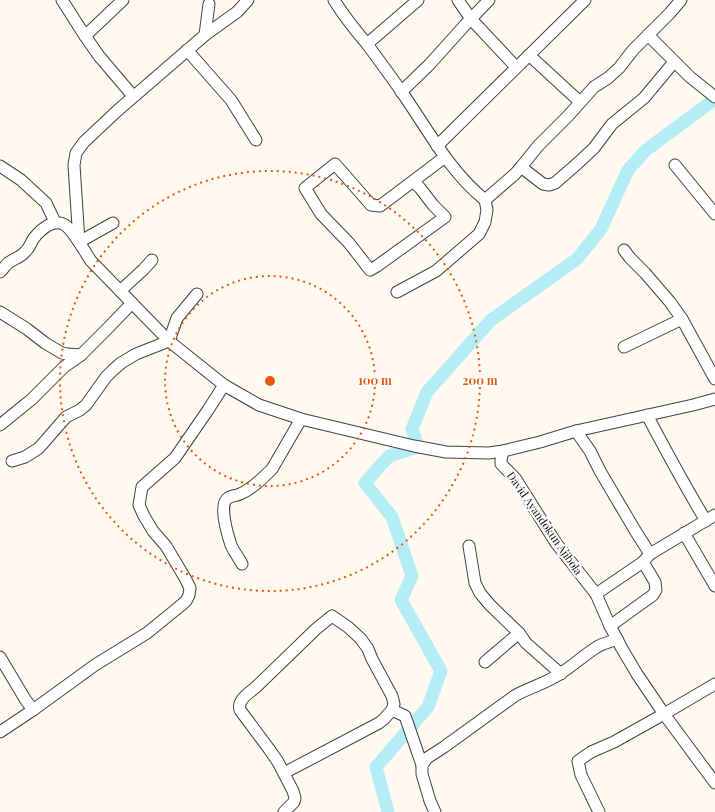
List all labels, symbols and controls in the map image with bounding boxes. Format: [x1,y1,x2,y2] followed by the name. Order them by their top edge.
[358,372,392,388] text: 100 m
[462,372,498,388] text: 200 m
[263,374,277,388] centre of rings
[504,468,587,578] street label: David Ayandokun Ajibola

